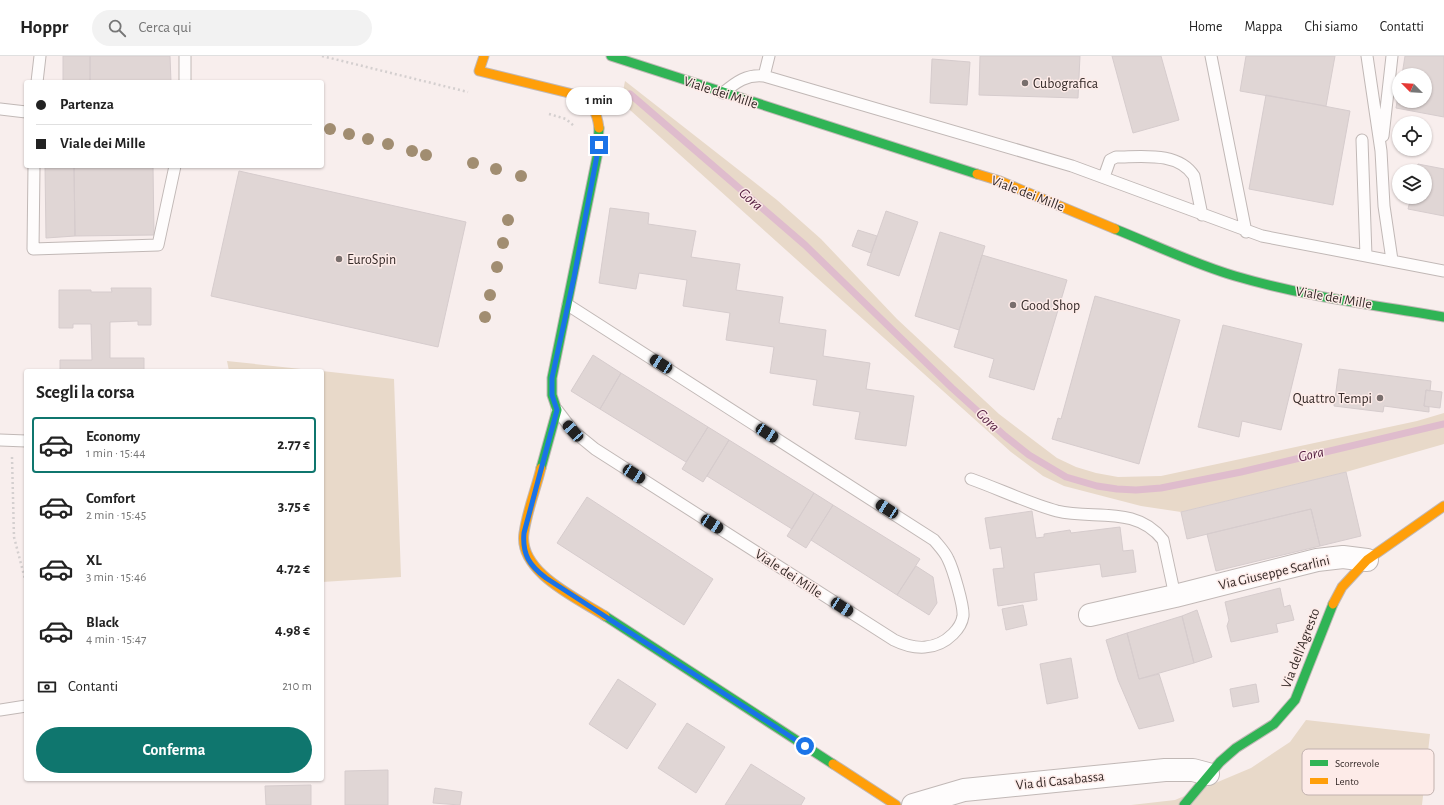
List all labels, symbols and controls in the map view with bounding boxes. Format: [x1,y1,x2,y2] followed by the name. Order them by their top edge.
[92,10,372,46] search box
[106,17,128,39] icon: search
[20,18,68,37] text: Hoppr
[138,20,192,35] text: Cerca qui
[1189,20,1222,34] text: Home
[1244,20,1283,34] text: Mappa
[1305,20,1358,34] text: Chi siamo
[1380,20,1424,34] text: Contatti
[1392,68,1432,108] north arrow
[1392,68,1432,204] map controls
[682,74,760,112] street label: Viale dei Mille
[1033,77,1099,91] place label: Cubografica
[1020,78,1030,88] marker: Cubografica
[566,87,632,115] callout: 1 min
[585,94,613,107] text: 1 min
[60,97,114,112] text: Partenza
[1392,116,1432,156] button: locate
[60,136,145,151] text: Viale dei Mille
[590,136,608,154] route end
[1392,164,1432,204] button: layers
[989,174,1066,214] street label: Viale dei Mille
[736,185,765,214] water label: Gora
[347,253,396,267] place label: EuroSpin
[334,254,344,264] marker: EuroSpin
[1295,284,1373,312] street label: Viale dei Mille
[1021,299,1080,313] place label: Good Shop
[1008,300,1018,310] marker: Good Shop
[648,352,674,376] car
[36,384,135,402] text: Scegli la corsa
[1293,392,1372,406] place label: Quattro Tempi
[1375,393,1385,403] marker: Quattro Tempi
[973,406,1002,435] water label: Gora
[561,418,585,444] car
[754,421,780,445] car
[38,427,74,463] icon: car
[86,429,140,444] text: Economy
[277,437,310,452] text: 2.77 €
[1297,444,1325,465] water label: Gora
[86,447,146,460] text: 1 min · 15:44
[621,462,647,486] car
[38,489,74,525] icon: car
[86,491,135,506] text: Comfort
[874,497,900,521] car
[278,499,310,514] text: 3.75 €
[86,509,146,522] text: 2 min · 15:45
[699,512,725,536] car
[752,547,825,601] street label: Viale dei Mille
[38,551,74,587] icon: car
[86,553,102,568] text: XL
[1217,553,1331,593] street label: Via Giuseppe Scarlini
[276,561,310,576] text: 4.72 €
[86,571,146,584] text: 3 min · 15:46
[829,595,855,619] car
[1279,606,1323,690] street label: Via dell'Agresto
[38,613,74,649] icon: car
[86,615,119,630] text: Black
[275,623,310,638] text: 4.98 €
[86,633,146,646] text: 4 min · 15:47
[36,676,58,698] icon: cash
[68,679,118,694] text: Contanti
[282,680,312,693] text: 210 m
[36,727,312,773] button: Conferma
[796,737,814,755] route start
[1302,749,1434,795] legend
[1335,758,1379,769] text: Scorrevole
[1015,769,1106,793] street label: Via di Casabassa
[1335,776,1359,787] text: Lento

